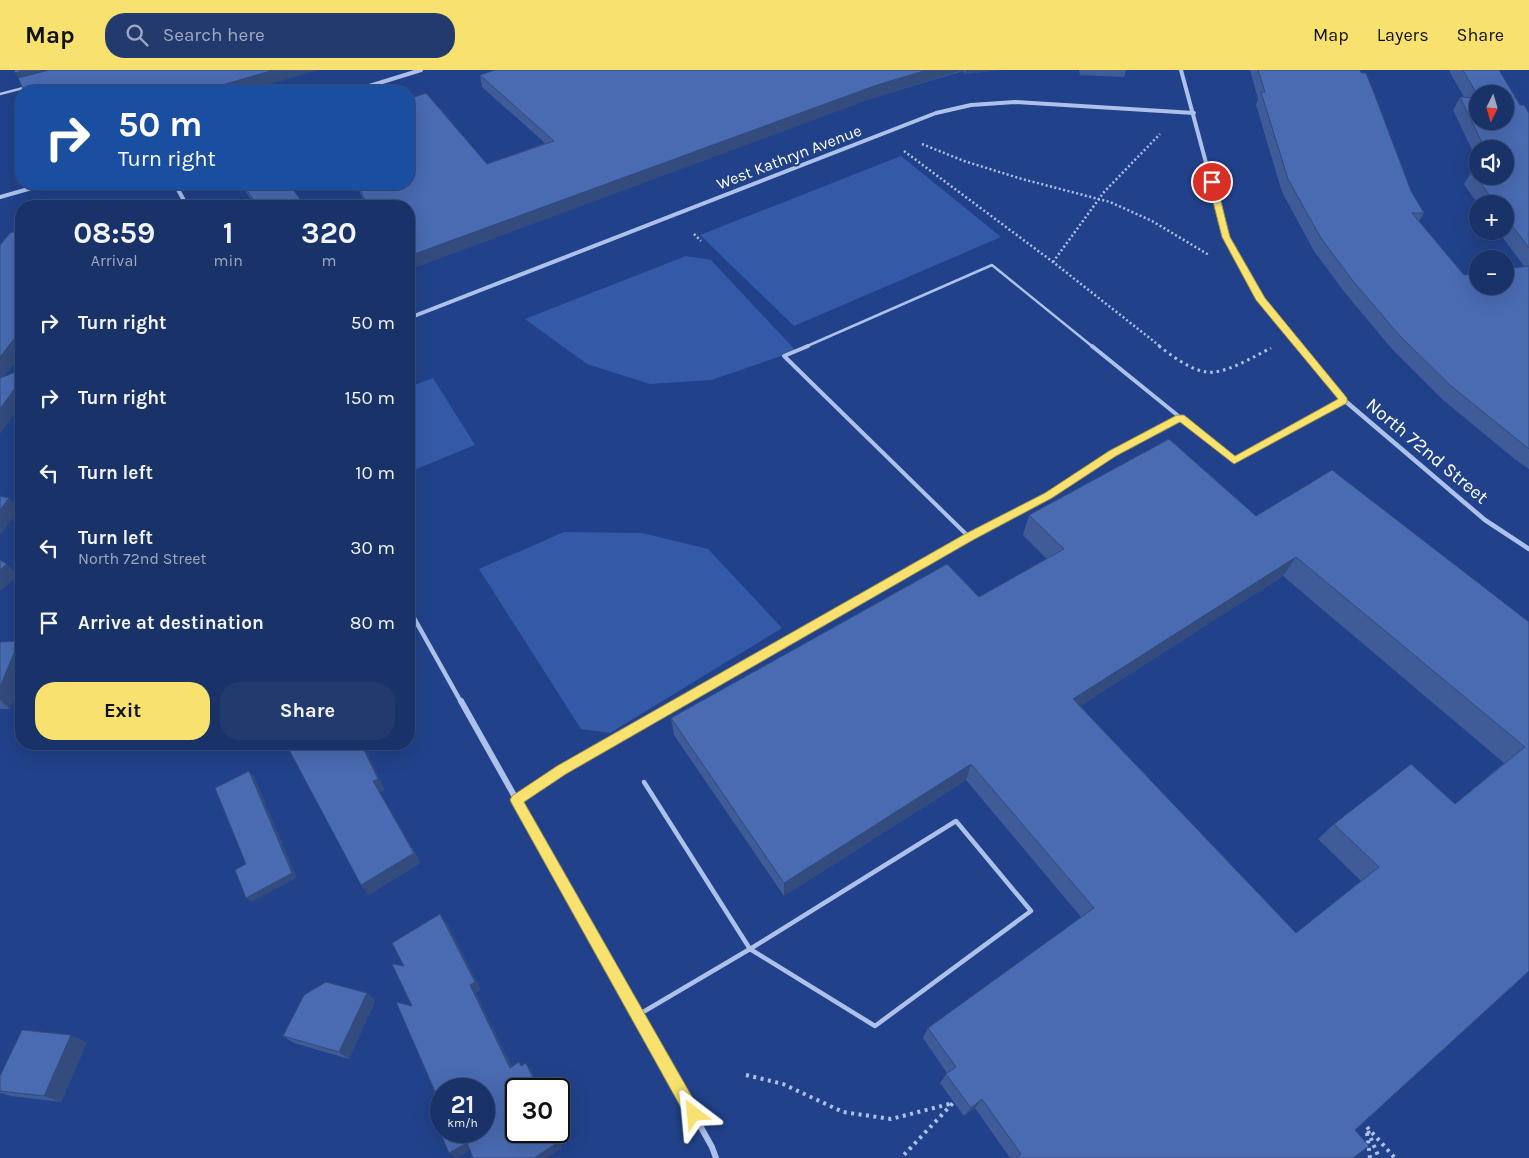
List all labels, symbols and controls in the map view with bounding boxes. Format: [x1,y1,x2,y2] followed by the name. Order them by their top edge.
[105,13,455,58] search box
[25,21,75,49] text: Map
[123,21,151,49] icon: search
[163,24,265,46] text: Search here
[1313,24,1349,46] text: Map
[1377,24,1429,46] text: Layers
[1457,24,1504,46] text: Share
[1469,85,1514,130] north arrow
[1469,85,1514,295] map controls
[118,104,203,145] text: 50 m
[35,105,100,170] icon: right
[714,121,864,193] street label: West Kathryn Avenue
[1469,140,1514,185] button: sound
[118,146,216,172] text: Turn right
[1191,161,1233,203] pin
[1198,168,1226,196] icon: arrive
[1469,195,1514,240] button: +
[73,215,155,251] text: 08:59
[223,215,234,251] text: 1
[301,215,357,251] text: 320
[1469,250,1514,295] button: −
[91,251,138,270] text: Arrival
[214,251,243,270] text: min
[321,251,336,270] text: m
[35,309,63,337] icon: right
[78,312,167,334] text: Turn right
[351,312,395,334] text: 50 m
[35,384,63,412] icon: right
[78,387,167,409] text: Turn right
[344,387,395,409] text: 150 m
[1361,393,1493,509] street label: North 72nd Street
[35,459,63,487] icon: left
[78,462,153,484] text: Turn left
[355,462,395,484] text: 10 m
[78,527,153,549] text: Turn left
[35,534,63,562] icon: left
[350,537,395,559] text: 30 m
[78,549,207,568] text: North 72nd Street
[35,609,63,637] icon: arrive
[78,612,264,634] text: Arrive at destination
[350,612,395,634] text: 80 m
[35,682,210,740] button: Exit
[220,682,395,740] button: Share
[505,1078,570,1143] speed limit sign: 30
[667,1087,719,1139] position arrow
[450,1090,475,1119] text: 21
[447,1116,478,1130] text: km/h

